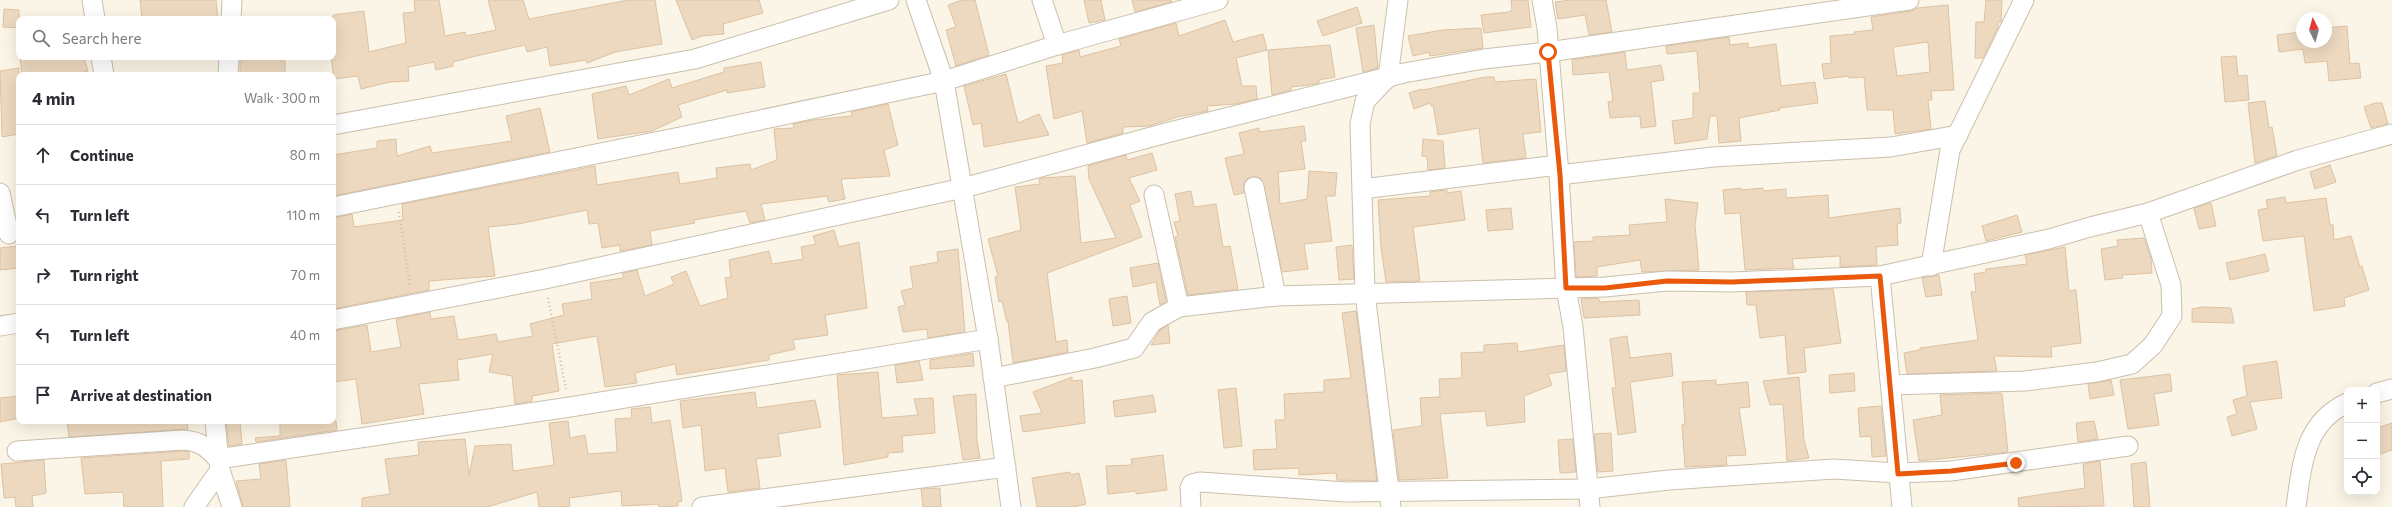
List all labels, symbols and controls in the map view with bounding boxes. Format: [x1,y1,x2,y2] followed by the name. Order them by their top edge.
[2296,12,2332,48] north arrow
[16,16,336,60] search box
[30,27,52,49] icon: search
[62,29,141,47] text: Search here
[1539,43,1557,61] route start
[32,88,75,109] text: 4 min
[244,90,320,106] text: Walk · 300 m
[32,144,54,166] icon: ahead
[70,146,134,164] text: Continue
[290,147,320,163] text: 80 m
[32,204,54,226] icon: left
[70,206,129,224] text: Turn left
[287,207,320,223] text: 110 m
[32,264,54,286] icon: right
[70,266,139,284] text: Turn right
[291,267,320,283] text: 70 m
[32,324,54,346] icon: left
[70,326,129,344] text: Turn left
[290,327,320,343] text: 40 m
[32,384,54,406] icon: arrive
[70,386,212,404] text: Arrive at destination
[2344,387,2380,495] map controls
[2344,387,2380,423] button: +
[2344,423,2380,459] button: −
[2007,454,2025,472] route end
[2344,459,2380,495] button: locate

